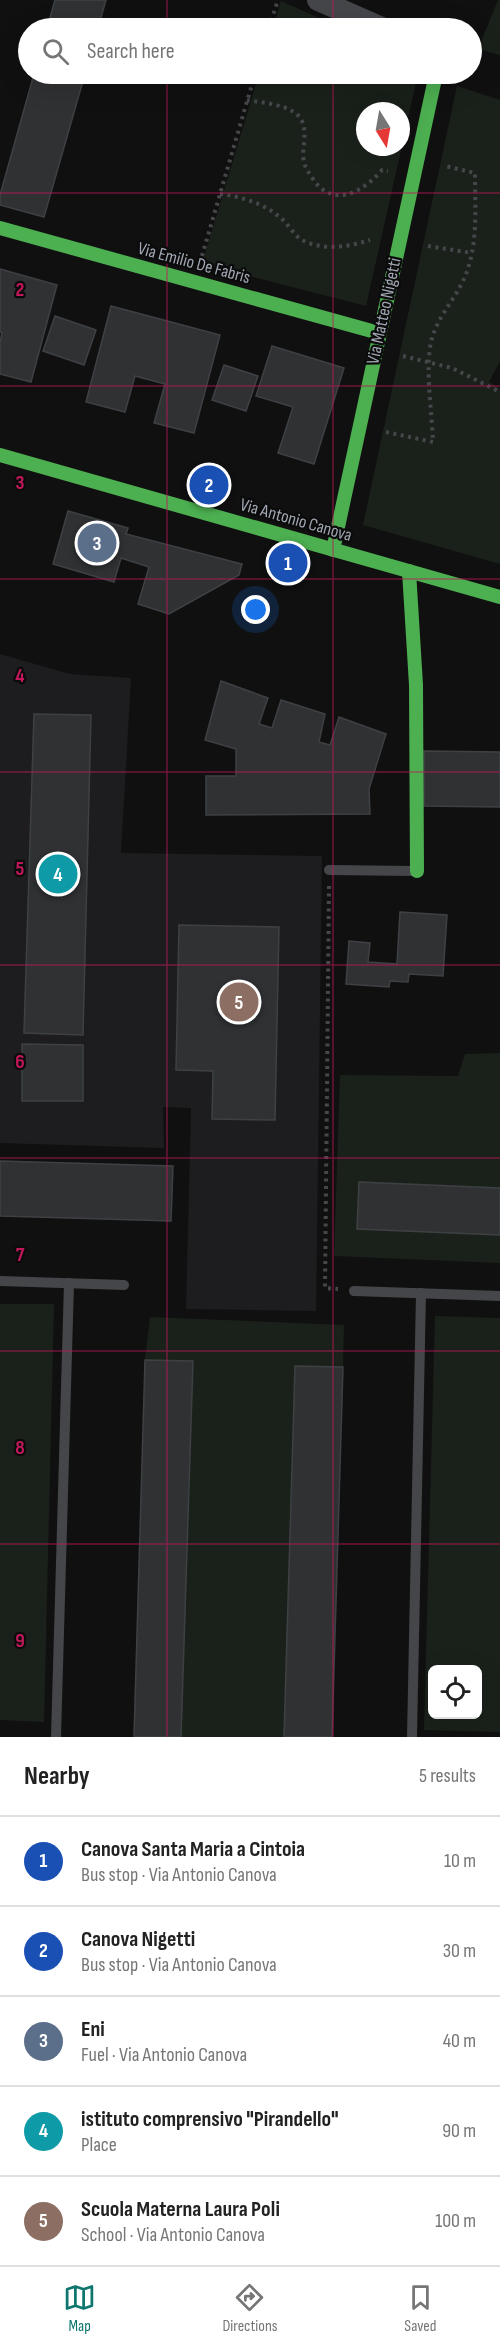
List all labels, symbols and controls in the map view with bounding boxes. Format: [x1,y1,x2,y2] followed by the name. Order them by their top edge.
[18,18,482,84] search box
[39,35,72,68] icon: search
[87,38,174,65] text: Search here
[356,102,410,156] north arrow
[135,238,253,288] street label: Via Emilio De Fabris
[362,256,406,366] street label: Via Matteo Nigetti
[16,278,24,302] text: 2
[190,462,228,508] pin: 2
[16,471,25,495] text: 3
[238,494,354,546] street label: Via Antonio Canova
[78,520,116,566] pin: 3
[268,540,308,586] pin: 1
[241,595,270,624] your location
[15,664,25,688] text: 4
[38,852,78,896] pin: 4
[16,857,25,881] text: 5
[220,980,258,1024] pin: 5
[15,1050,25,1074] text: 6
[16,1243,25,1267] text: 7
[15,1436,25,1460] text: 8
[15,1629,25,1653] text: 9
[428,1665,482,1719] map controls
[428,1665,482,1719] button: locate
[24,1761,90,1792] text: Nearby
[419,1764,476,1788] text: 5 results
[81,1836,305,1863] text: Canova Santa Maria a Cintoia
[40,1849,47,1873] text: 1
[444,1849,476,1873] text: 10 m
[81,1863,277,1887] text: Bus stop · Via Antonio Canova
[81,1926,195,1953] text: Canova Nigetti
[39,1939,48,1963] text: 2
[443,1939,476,1963] text: 30 m
[81,1953,277,1977] text: Bus stop · Via Antonio Canova
[81,2016,105,2043] text: Eni
[39,2029,48,2053] text: 3
[443,2029,476,2053] text: 40 m
[81,2043,247,2067] text: Fuel · Via Antonio Canova
[81,2106,339,2133] text: istituto comprensivo "Pirandello"
[39,2119,48,2143] text: 4
[442,2119,476,2143] text: 90 m
[81,2133,117,2157] text: Place
[81,2196,280,2223] text: Scuola Materna Laura Poli
[39,2209,48,2233] text: 5
[435,2209,476,2233] text: 100 m
[81,2223,265,2247] text: School · Via Antonio Canova
[63,2281,96,2336] tab: Map
[222,2281,278,2336] tab: Directions
[404,2281,437,2336] tab: Saved

